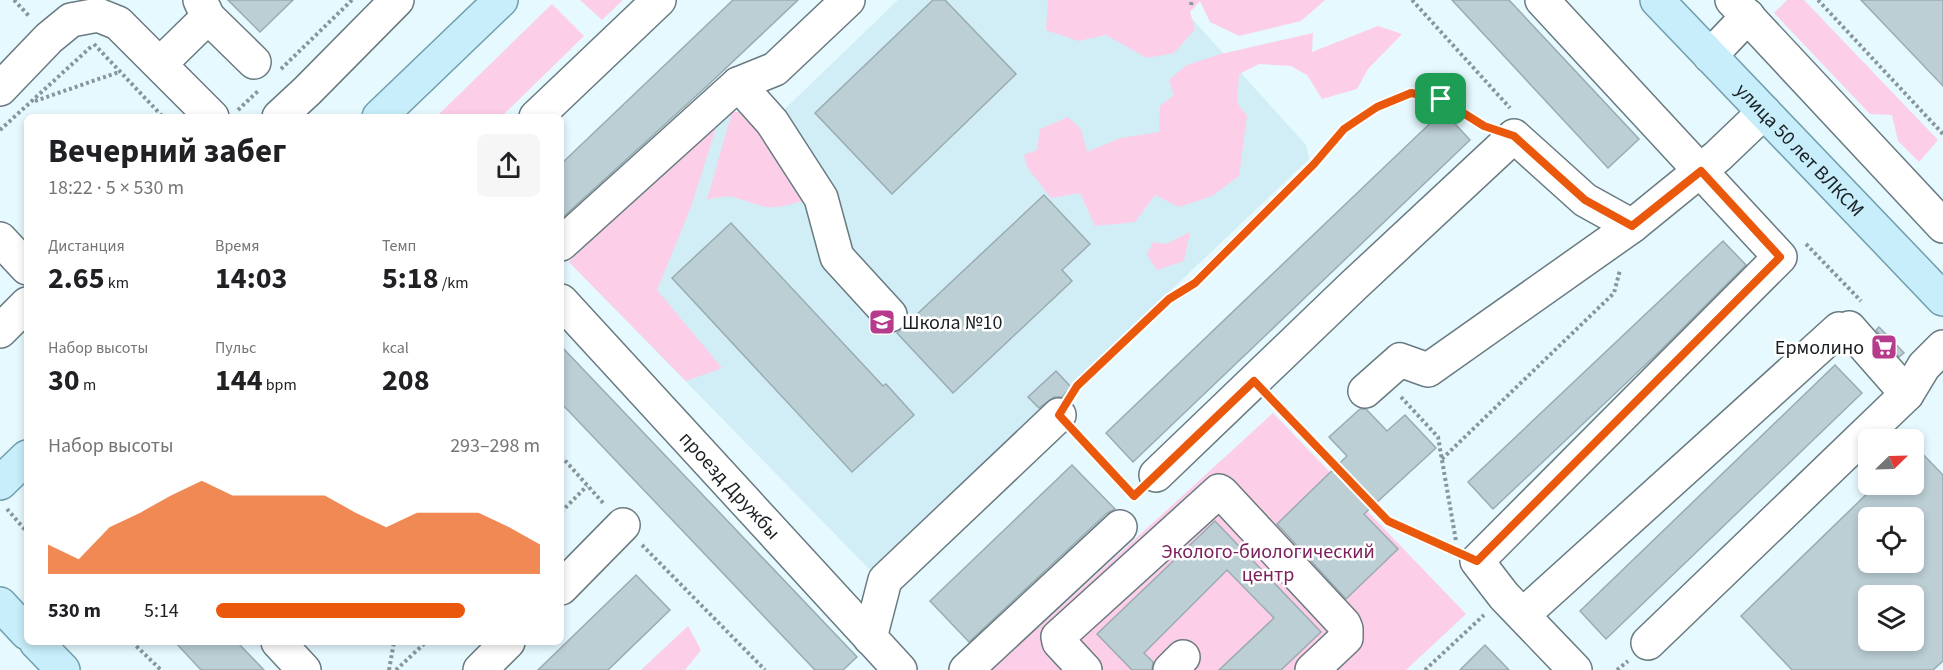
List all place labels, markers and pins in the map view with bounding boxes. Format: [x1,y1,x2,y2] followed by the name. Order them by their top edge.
[1415,73,1466,124] pin
[867,307,897,337] school or university icon: Школа №10
[902,309,1002,337] place label: Школа №10
[1869,332,1899,362] supermarket icon: Ермолино
[1775,334,1864,362] place label: Ермолино

